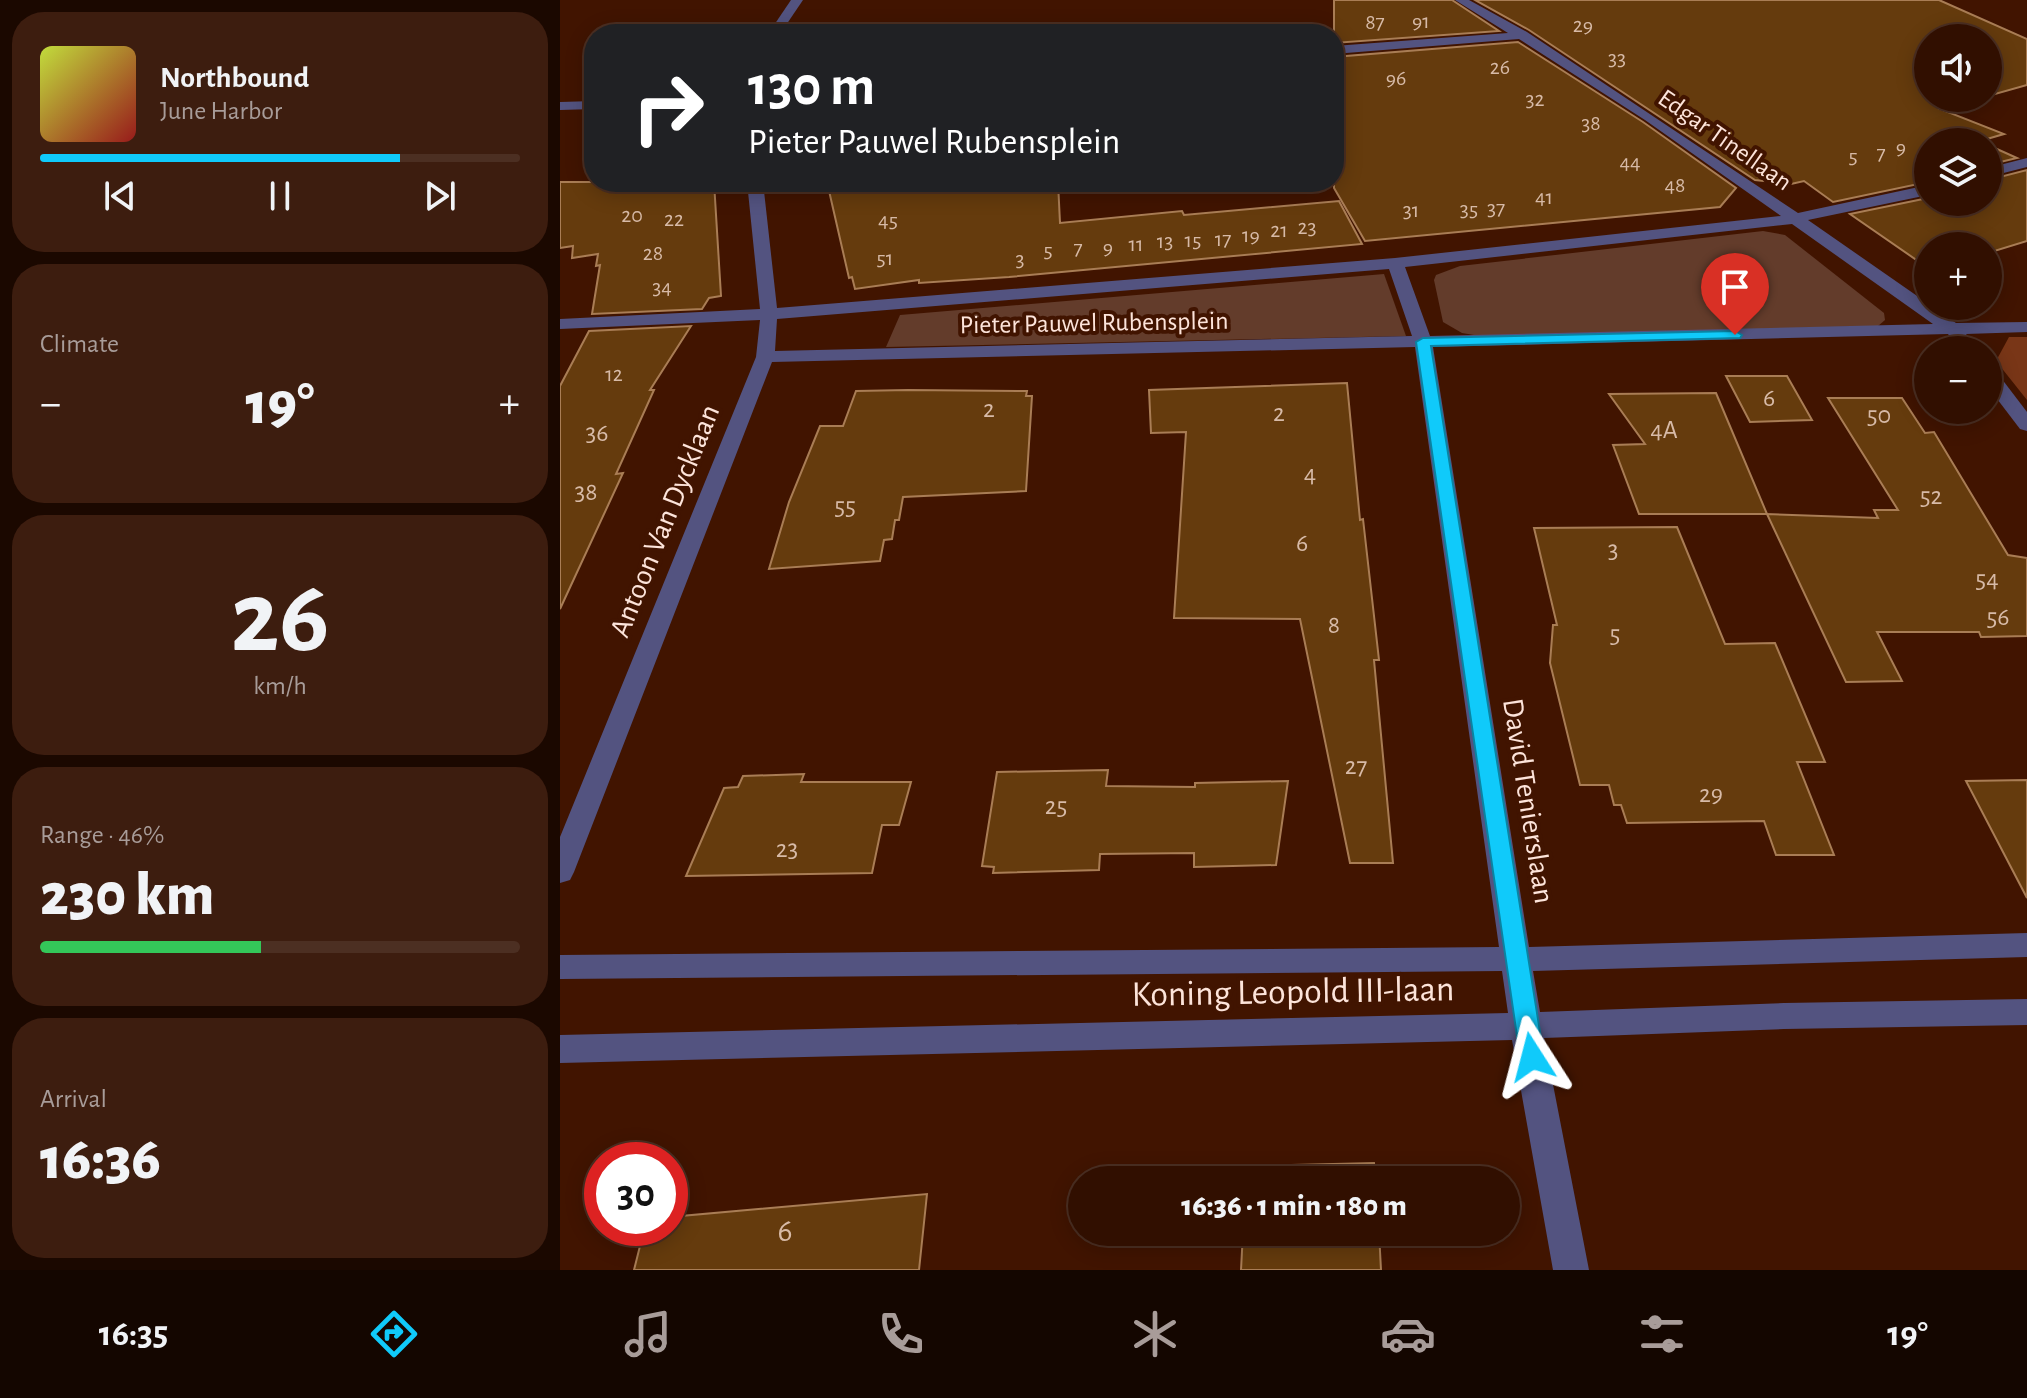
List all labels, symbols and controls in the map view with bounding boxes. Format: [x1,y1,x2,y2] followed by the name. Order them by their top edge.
[1412,10,1430,32] house number: 91
[1365,11,1385,33] house number: 87
[1573,14,1593,36] house number: 29
[1914,24,2002,424] map controls
[1914,24,2002,112] button: sound
[1608,47,1626,69] house number: 33
[616,56,720,160] icon: right
[1490,56,1510,78] house number: 26
[748,59,875,115] text: 130 m
[160,63,309,93] text: Northbound
[1386,67,1406,89] house number: 96
[1653,84,1797,196] street label: Edgar Tinellaan
[1525,88,1545,110] house number: 32
[160,98,282,124] text: June Harbor
[1581,112,1601,134] house number: 38
[748,124,1120,160] text: Pieter Pauwel Rubensplein
[1914,128,2002,216] button: layers
[1896,136,1906,158] house number: 9
[1876,142,1886,164] house number: 7
[1848,145,1858,167] house number: 5
[1619,151,1641,173] house number: 44
[98,174,142,218] icon: previous
[258,174,302,218] icon: pause
[418,174,462,218] icon: next
[1664,174,1686,196] house number: 48
[1535,186,1553,208] house number: 41
[1487,197,1505,219] house number: 37
[1460,198,1478,220] house number: 35
[1403,199,1419,221] house number: 31
[621,204,643,226] house number: 20
[664,208,684,230] house number: 22
[878,209,898,231] house number: 45
[1297,216,1317,238] house number: 23
[1270,219,1288,241] house number: 21
[1242,224,1260,246] house number: 19
[1215,228,1231,250] house number: 17
[1185,229,1201,251] house number: 15
[1157,230,1173,252] house number: 13
[1914,232,2002,320] button: +
[1128,233,1144,255] house number: 11
[1103,236,1113,258] house number: 9
[1073,237,1083,259] house number: 7
[1043,239,1053,261] house number: 5
[643,242,663,264] house number: 28
[877,247,893,269] house number: 51
[1015,248,1025,270] house number: 3
[1701,253,1769,335] pin
[1713,265,1757,309] icon: arrive
[652,276,672,298] house number: 34
[959,308,1229,338] street label: Pieter Pauwel Rubensplein
[40,331,119,357] text: Climate
[1914,336,2002,424] button: −
[605,363,623,385] house number: 12
[246,375,314,435] text: 19°
[40,382,61,426] text: −
[499,382,520,426] text: +
[1763,385,1775,411] house number: 6
[983,396,995,422] house number: 2
[605,400,725,642] street label: Antoon Van Dycklaan
[1273,400,1285,426] house number: 2
[1867,402,1891,428] house number: 50
[1650,417,1678,443] house number: 4A
[586,420,608,446] house number: 36
[1304,461,1316,487] house number: 4
[574,479,598,505] house number: 38
[1920,483,1943,509] house number: 52
[834,493,856,519] house number: 55
[1296,530,1308,556] house number: 6
[1608,537,1618,563] house number: 3
[1975,566,1999,592] house number: 54
[230,567,330,671] text: 26
[1986,604,2010,630] house number: 56
[1328,612,1340,638] house number: 8
[1610,621,1620,647] house number: 5
[253,673,307,699] text: km/h
[1497,696,1559,906] street label: David Tenierslaan
[1345,753,1367,779] house number: 27
[1699,781,1723,807] house number: 29
[1045,793,1067,819] house number: 25
[40,822,164,848] text: Range · 46%
[776,836,798,862] house number: 23
[40,866,214,926] text: 230 km
[1131,971,1455,1013] street label: Koning Leopold III-laan
[1490,1015,1574,1099] position arrow
[40,1086,107,1112] text: Arrival
[40,1130,161,1190] text: 16:36
[584,1142,688,1246] speed limit sign: 30
[1181,1191,1407,1221] text: 16:36 · 1 min · 180 m
[777,1215,793,1247] house number: 6
[366,1306,422,1362] icon: directions
[620,1306,676,1362] icon: music
[873,1306,929,1362] icon: phone
[1127,1306,1183,1362] icon: climate
[1380,1306,1436,1362] icon: car
[1634,1306,1690,1362] icon: filters
[99,1316,168,1352] text: 16:35
[1887,1316,1928,1352] text: 19°

